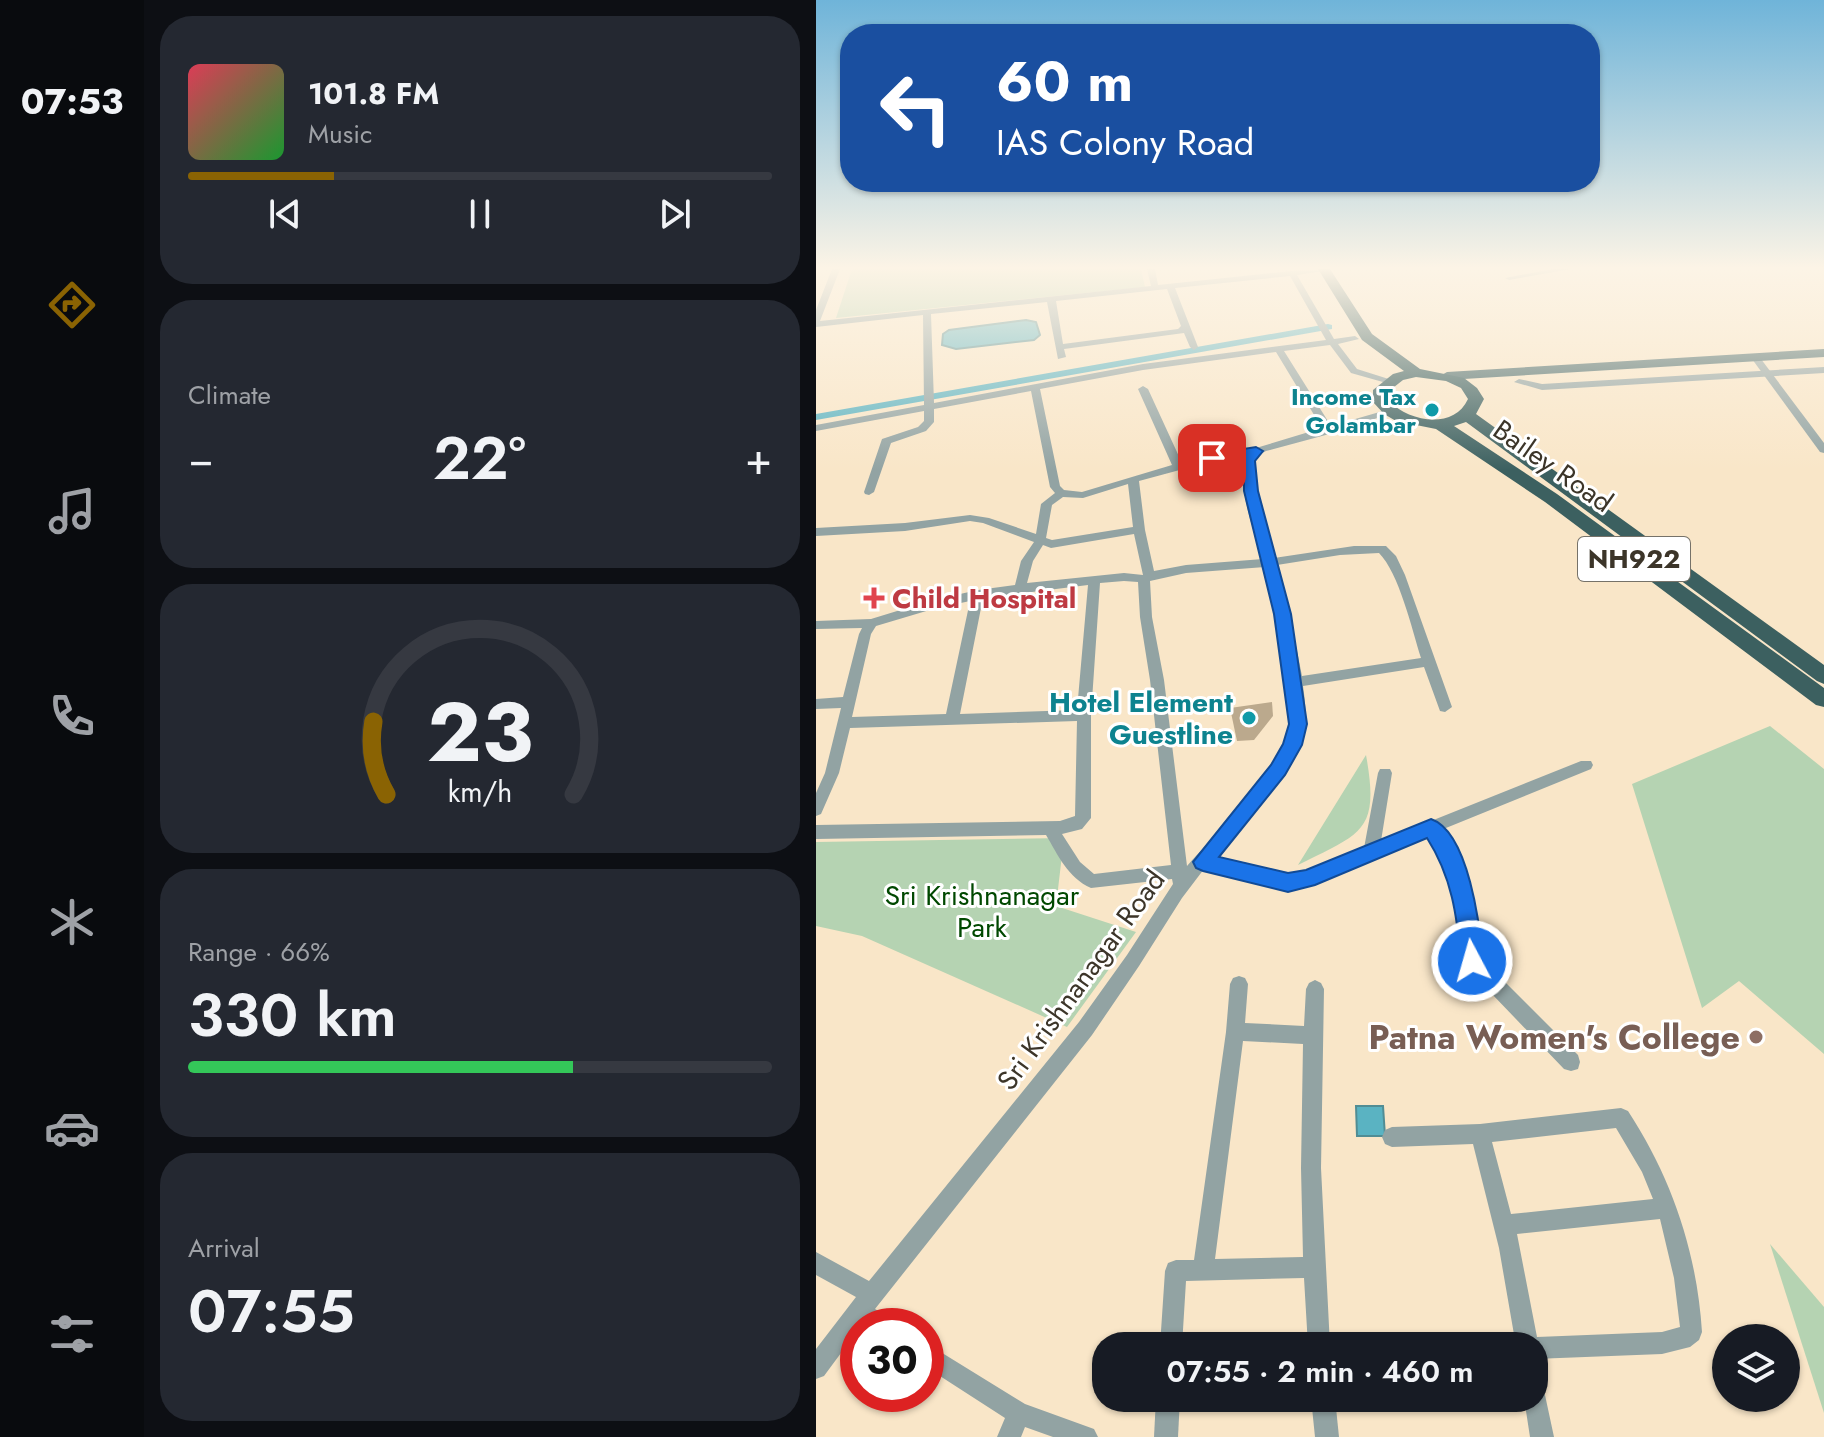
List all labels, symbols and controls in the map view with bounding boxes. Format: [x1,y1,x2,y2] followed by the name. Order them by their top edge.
[996,41,1133,122] text: 60 m
[864,56,968,160] icon: left
[308,72,439,115] text: 101.8 FM
[21,75,123,127] text: 07:53
[308,115,372,153] text: Music
[996,116,1254,168] text: IAS Colony Road
[263,192,307,236] icon: previous
[458,192,502,236] icon: pause
[653,192,697,236] icon: next
[44,277,100,333] icon: directions
[188,376,271,414] text: Climate
[1291,379,1416,442] place label: Income Tax Golambar
[1423,401,1441,419] marker: Income Tax Golambar
[1485,410,1621,522] street label: Bailey Road
[433,415,526,502] text: 22°
[1178,424,1246,492] pin
[188,427,214,491] text: −
[745,427,772,491] text: +
[1190,436,1234,480] icon: arrive
[44,483,100,539] icon: music
[1578,537,1690,581] road number: NH922
[892,578,1076,619] place label: Child Hospital
[863,587,885,609] marker: Child Hospital
[427,671,533,791] text: 23
[1049,682,1233,755] place label: Hotel Element Guestline
[44,688,100,744] icon: phone
[1240,709,1258,727] marker: Hotel Element Guestline
[448,771,512,813] text: km/h
[987,861,1175,1099] street label: Sri Krishnanagar Road
[885,875,1080,948] park label: Sri Krishnanagar Park
[44,894,100,950] icon: climate
[1430,919,1514,1003] position arrow
[188,933,330,971] text: Range · 66%
[188,972,397,1059] text: 330 km
[1368,1013,1740,1062] place label: Patna Women's College
[1747,1028,1765,1046] marker: Patna Women's College
[44,1100,100,1156] icon: car
[188,1229,260,1267] text: Arrival
[188,1268,355,1355] text: 07:55
[44,1306,100,1362] icon: filters
[840,1308,944,1412] speed limit sign: 30
[1712,1324,1800,1412] map controls
[1712,1324,1800,1412] button: layers
[1167,1350,1473,1393] text: 07:55 · 2 min · 460 m

